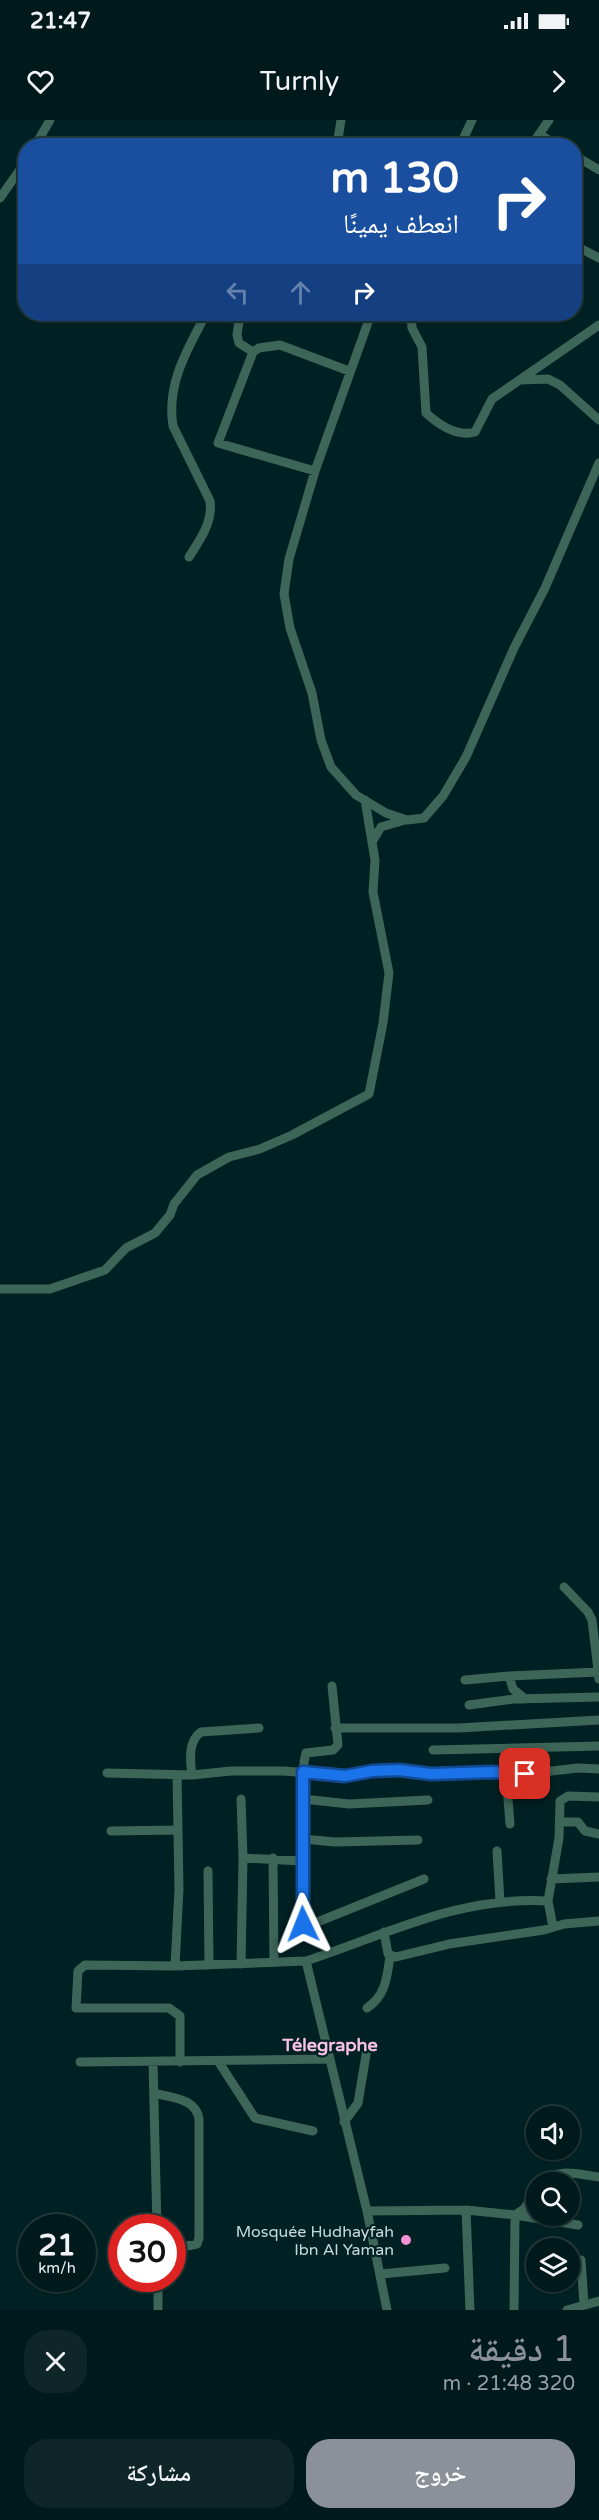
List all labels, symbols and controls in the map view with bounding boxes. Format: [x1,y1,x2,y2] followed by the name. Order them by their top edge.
[30,8,91,34] text: 21:47
[24,65,57,98] icon: heart
[260,65,339,98] text: Turnly
[542,65,575,98] icon: forward
[330,153,459,204] text: 130 m
[480,162,558,240] icon: right
[343,208,459,241] text: انعطف يمينًا
[221,276,254,309] icon: left
[284,276,317,309] icon: ahead
[347,276,380,309] icon: right
[499,1748,550,1799] pin
[508,1757,541,1790] icon: arrive
[271,1892,335,1956] position arrow
[281,2034,378,2056] district label: Télegraphe
[526,2106,580,2292] map controls
[526,2106,580,2160] button: sound
[526,2172,580,2226] button: search
[108,2214,186,2292] speed limit sign: 30
[236,2222,394,2260] place label: Mosquée Hudhayfah Ibn Al Yaman
[38,2227,76,2264] text: 21
[399,2233,413,2247] marker: Mosquée Hudhayfah Ibn Al Yaman
[526,2238,580,2292] button: layers
[38,2259,76,2277] text: km/h
[468,2328,575,2371] text: 1 دقيقة
[24,2330,87,2393] button: close
[443,2372,575,2396] text: 320 m · 21:48
[24,2439,294,2508] button: مشاركة
[306,2439,575,2508] button: خروج

